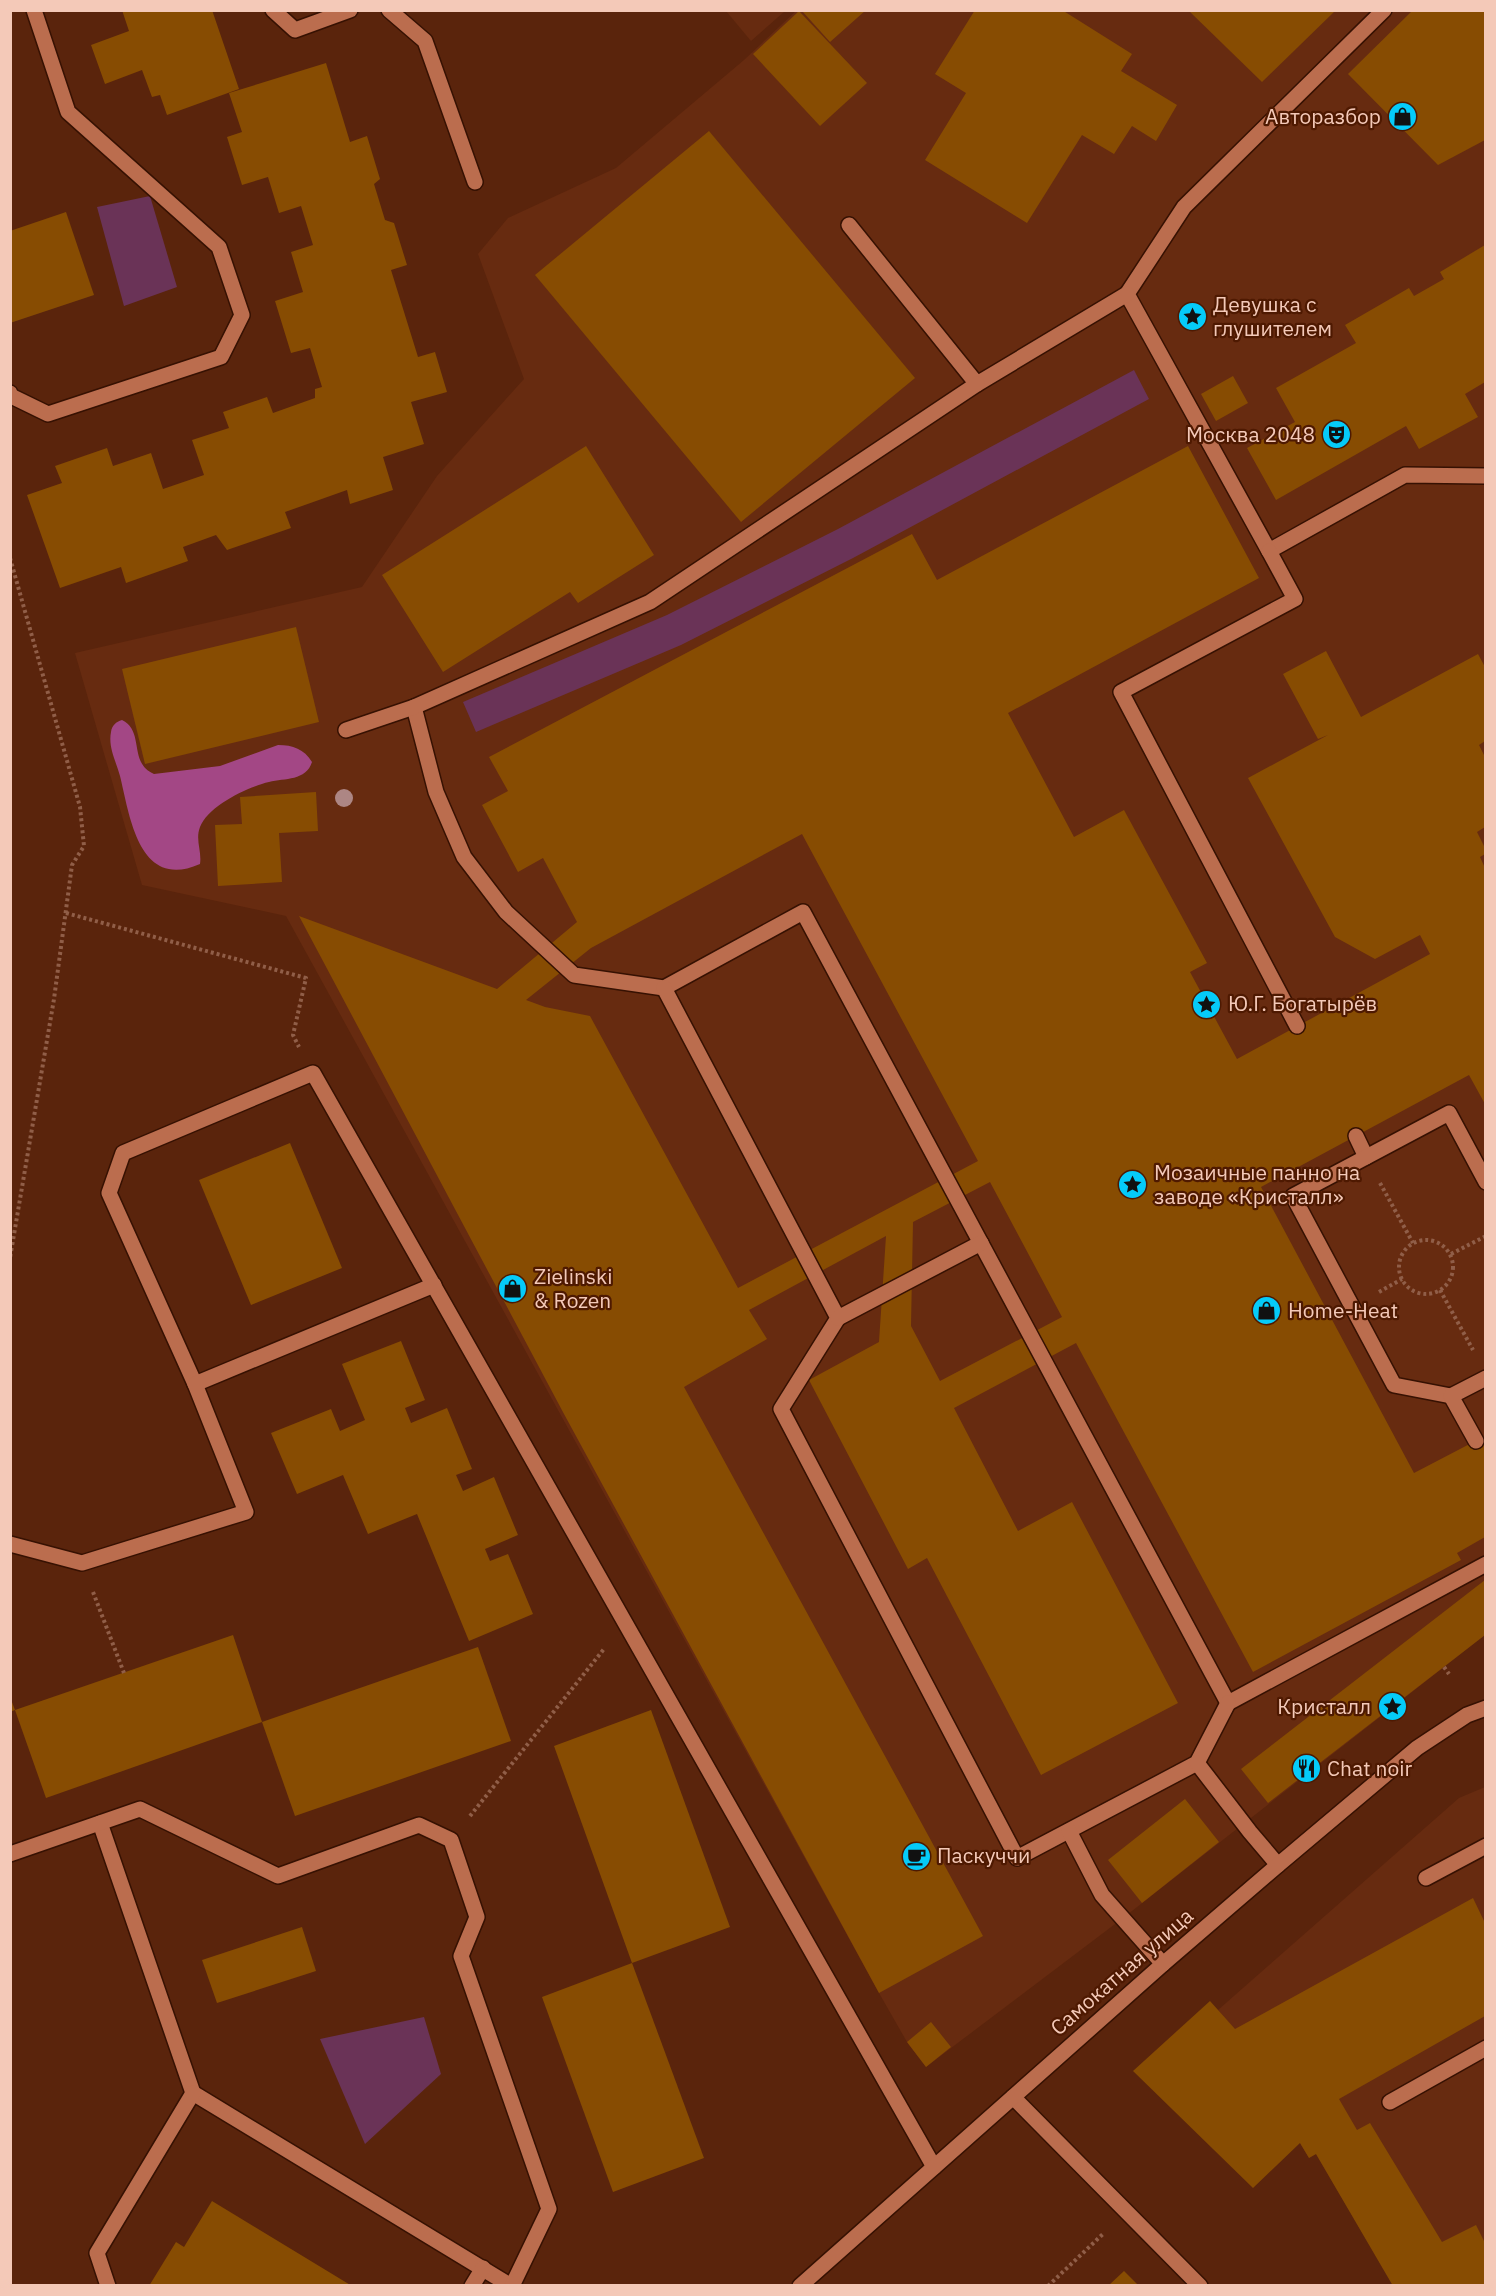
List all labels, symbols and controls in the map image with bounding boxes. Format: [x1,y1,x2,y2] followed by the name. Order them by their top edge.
[1386,101,1418,133] shop icon: Авторазбор
[1265,102,1381,130] place label: Авторазбор
[1213,290,1332,342] place label: Девушка с глушителем
[1176,301,1208,333] place icon: Девушка с глушителем
[1320,419,1352,451] theatre icon: Москва 2048
[1186,420,1315,448] place label: Москва 2048
[1191,988,1223,1020] place icon: Ю.Г. Богатырёв
[1228,989,1377,1017] place label: Ю.Г. Богатырёв
[1154,1158,1360,1210] place label: Мозаичные панно на заводе «Кристалл»
[1117,1169,1149,1201] place icon: Мозаичные панно на заводе «Кристалл»
[534,1262,612,1314] place label: Zielinski & Rozen
[497,1273,529,1305] shop icon: Zielinski & Rozen
[1251,1295,1283,1327] shop icon: Home-Heat
[1288,1296,1398,1324] place label: Home-Heat
[1376,1691,1408,1723] place icon: Кристалл
[1277,1692,1371,1720] place label: Кристалл
[1290,1753,1322,1785] restaurant icon: Chat noir
[1327,1754,1412,1782] place label: Chat noir
[900,1840,932,1872] cafe icon: Паскуччи
[937,1841,1030,1869] place label: Паскуччи
[1044,1901,1199,2041] street label: Самокатная улица

